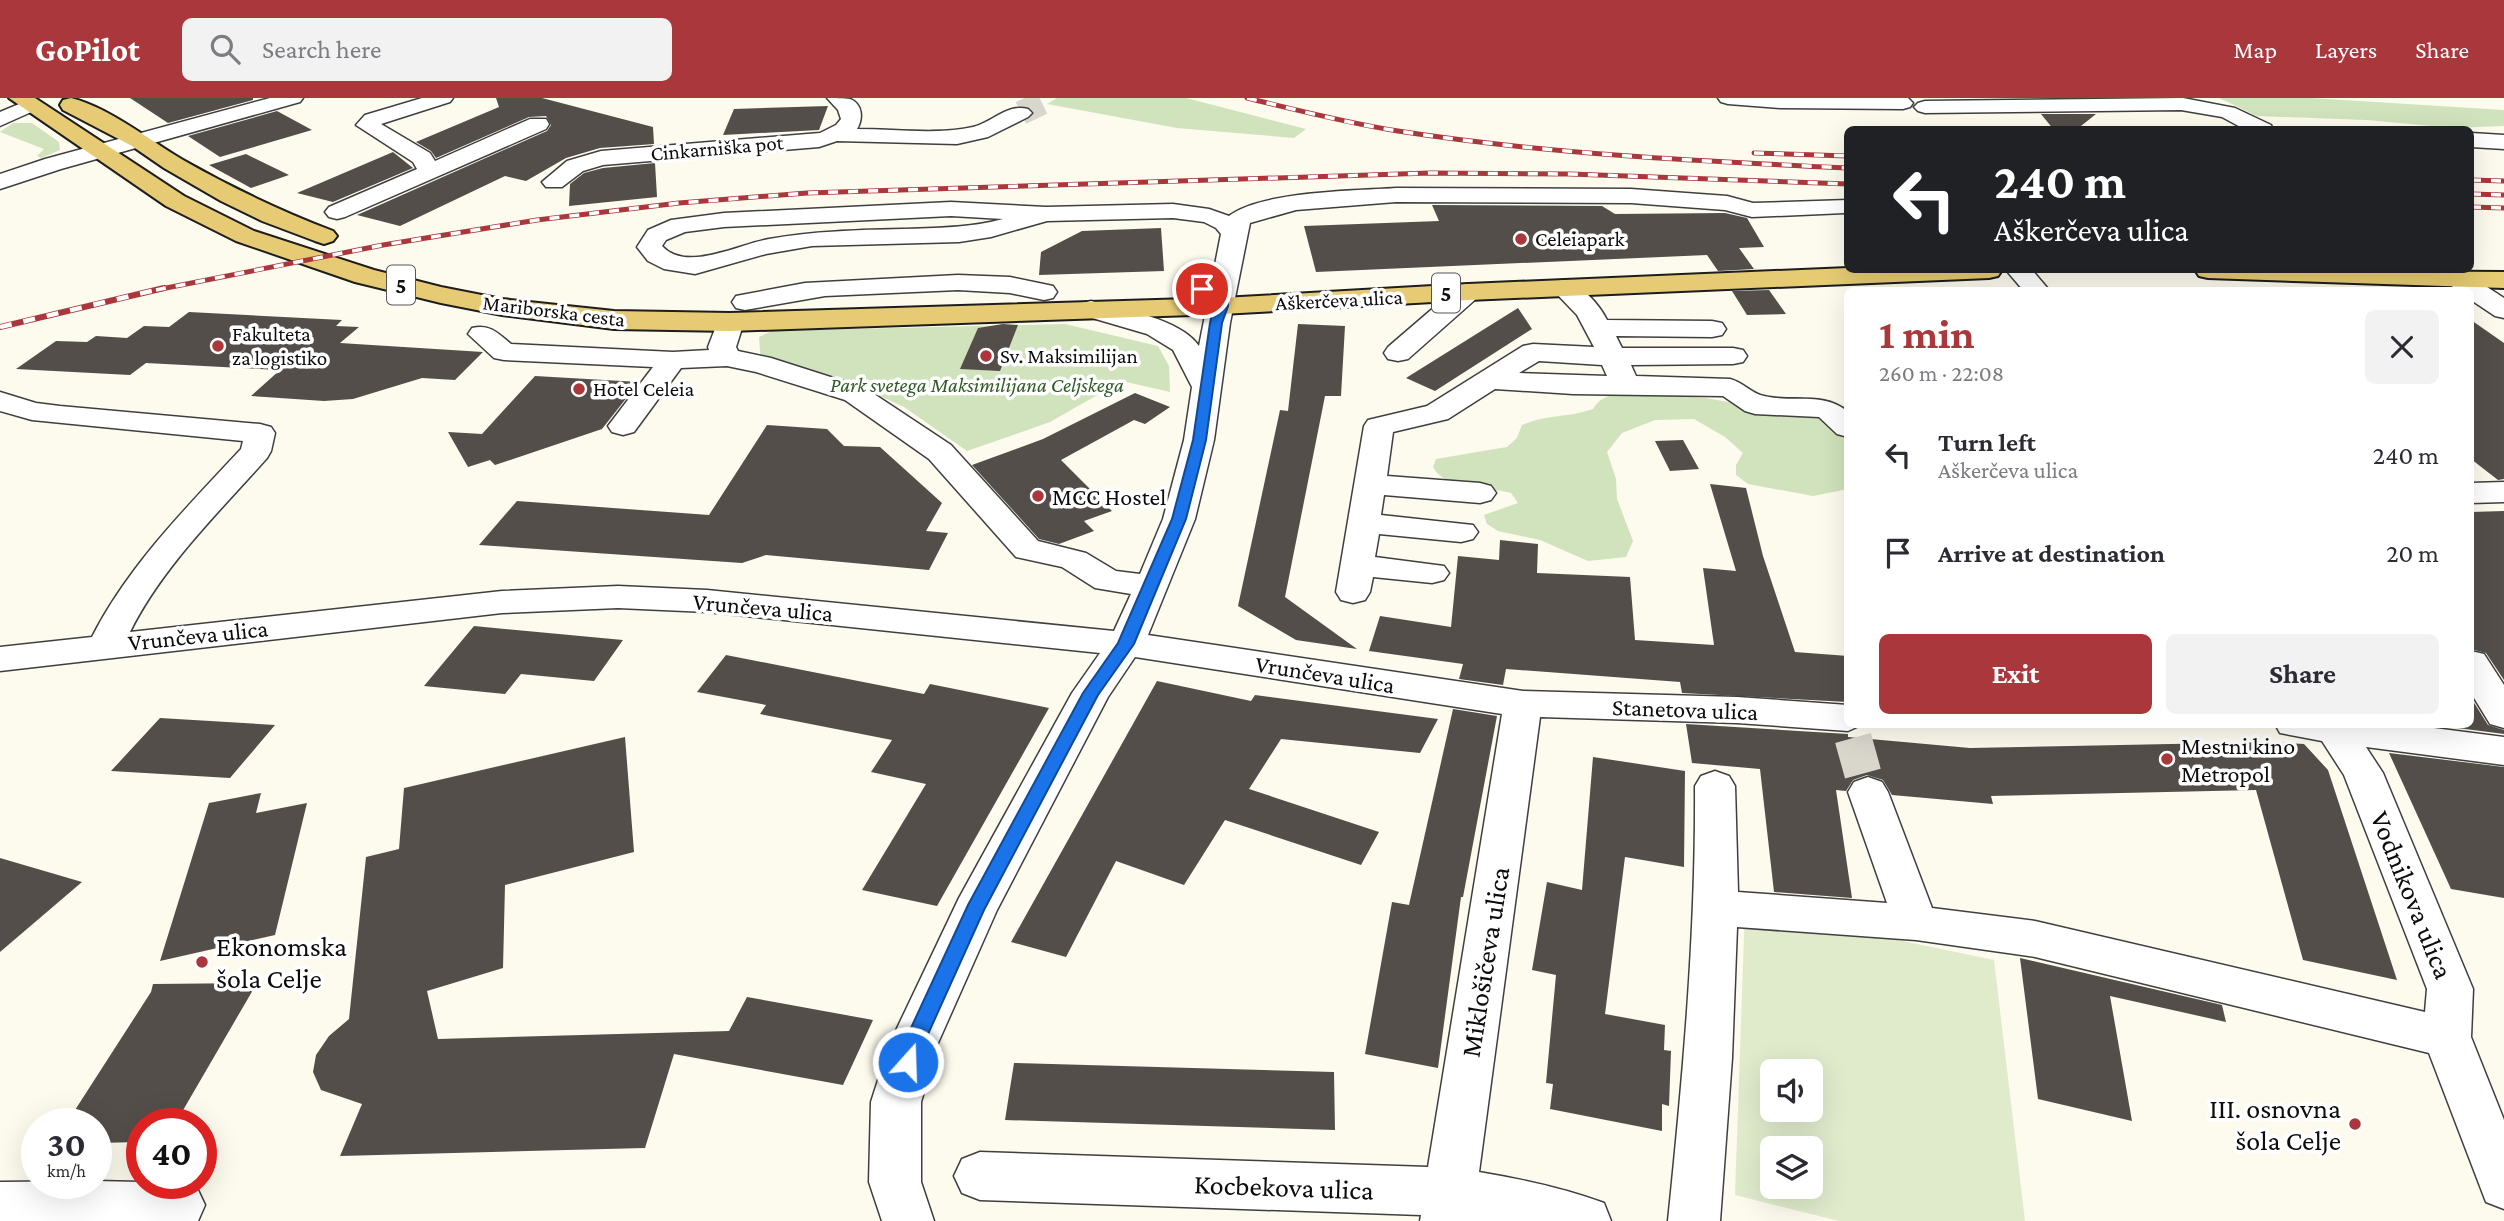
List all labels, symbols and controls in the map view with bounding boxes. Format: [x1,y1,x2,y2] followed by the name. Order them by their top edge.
[182,18,672,81] search box
[206,30,244,68] icon: search
[35,31,140,68] text: GoPilot
[262,35,381,64] text: Search here
[2233,36,2277,63] text: Map
[2315,36,2377,63] text: Layers
[2415,36,2469,63] text: Share
[650,130,785,166] street label: Cinkarniška pot
[1879,154,1970,245] icon: left
[1994,154,2126,209] text: 240 m
[1994,212,2189,248] text: Aškerčeva ulica
[1535,227,1625,251] place label: Celeiapark
[1513,231,1529,247] marker: Celeiapark
[1172,259,1232,319] pin
[387,266,415,304] road number: 5
[1183,270,1221,308] icon: arrive
[1432,274,1460,312] road number: 5
[1275,285,1404,315] street label: Aškerčeva ulica
[482,290,627,332] street label: Mariborska cesta
[1879,310,1975,357] text: 1 min
[2365,310,2439,384] button: close
[232,322,327,370] place label: Fakulteta za logistiko
[210,338,226,354] marker: Fakulteta za logistiko
[1000,344,1138,368] place label: Sv. Maksimilijan
[978,348,994,364] marker: Sv. Maksimilijan
[1879,360,2004,386] text: 260 m · 22:08
[830,373,1124,397] park label: Park svetega Maksimilijana Celjskega
[593,377,694,401] place label: Hotel Celeia
[571,381,587,397] marker: Hotel Celeia
[1938,428,2036,457] text: Turn left
[1879,436,1917,474] icon: left
[2373,441,2439,470] text: 240 m
[1938,457,2078,483] text: Aškerčeva ulica
[1052,483,1166,510] place label: MCC Hostel
[1030,488,1046,504] marker: MCC Hostel
[1879,534,1917,572] icon: arrive
[1938,539,2165,568] text: Arrive at destination
[2386,539,2439,568] text: 20 m
[692,587,834,627] street label: Vrunčeva ulica
[127,614,269,656] street label: Vrunčeva ulica
[1879,634,2152,714] button: Exit
[2166,634,2439,714] button: Share
[1253,650,1397,698] street label: Vrunčeva ulica
[1612,693,1758,725] street label: Stanetova ulica
[2181,732,2295,787] place label: Mestni kino Metropol
[2159,751,2175,767] marker: Mestni kino Metropol
[2364,807,2460,983] street label: Vodnikova ulica
[1455,865,1515,1059] street label: Miklošičeva ulica
[216,931,347,994] place label: Ekonomska šola Celje
[194,954,210,970] marker: Ekonomska šola Celje
[871,1025,945,1099] position arrow
[1760,1059,1823,1199] map controls
[1760,1059,1823,1122] button: sound
[2209,1093,2341,1156] place label: III. osnovna šola Celje
[126,1108,217,1199] speed limit sign: 40
[2347,1116,2363,1132] marker: III. osnovna šola Celje
[47,1125,86,1164] text: 30
[1760,1136,1823,1199] button: layers
[47,1161,86,1181] text: km/h
[1194,1168,1374,1206] street label: Kocbekova ulica

